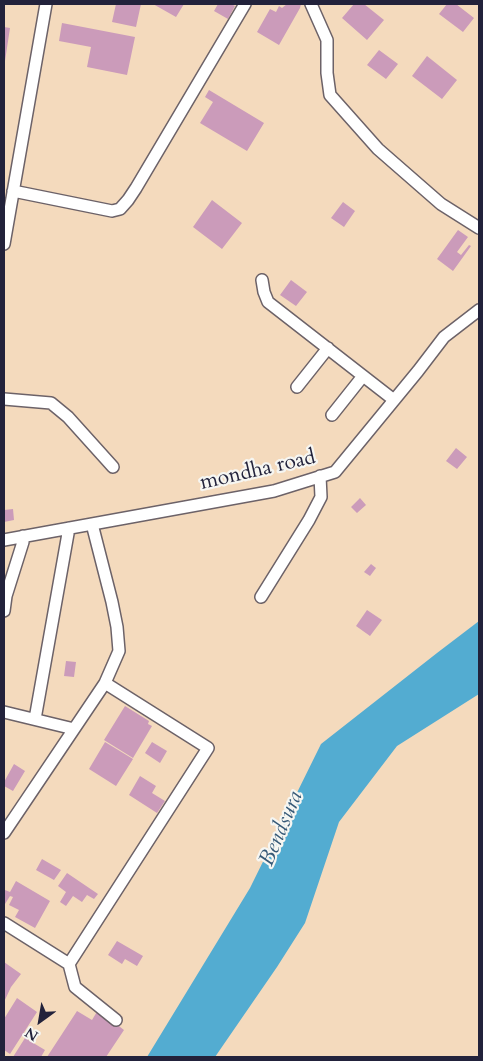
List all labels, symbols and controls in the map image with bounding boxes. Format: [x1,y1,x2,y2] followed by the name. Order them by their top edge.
[198,445,318,497] street label: mondha road
[254,788,310,870] water label: Bendsura
[15,996,65,1046] north arrow
[22,1023,42,1045] text: N

